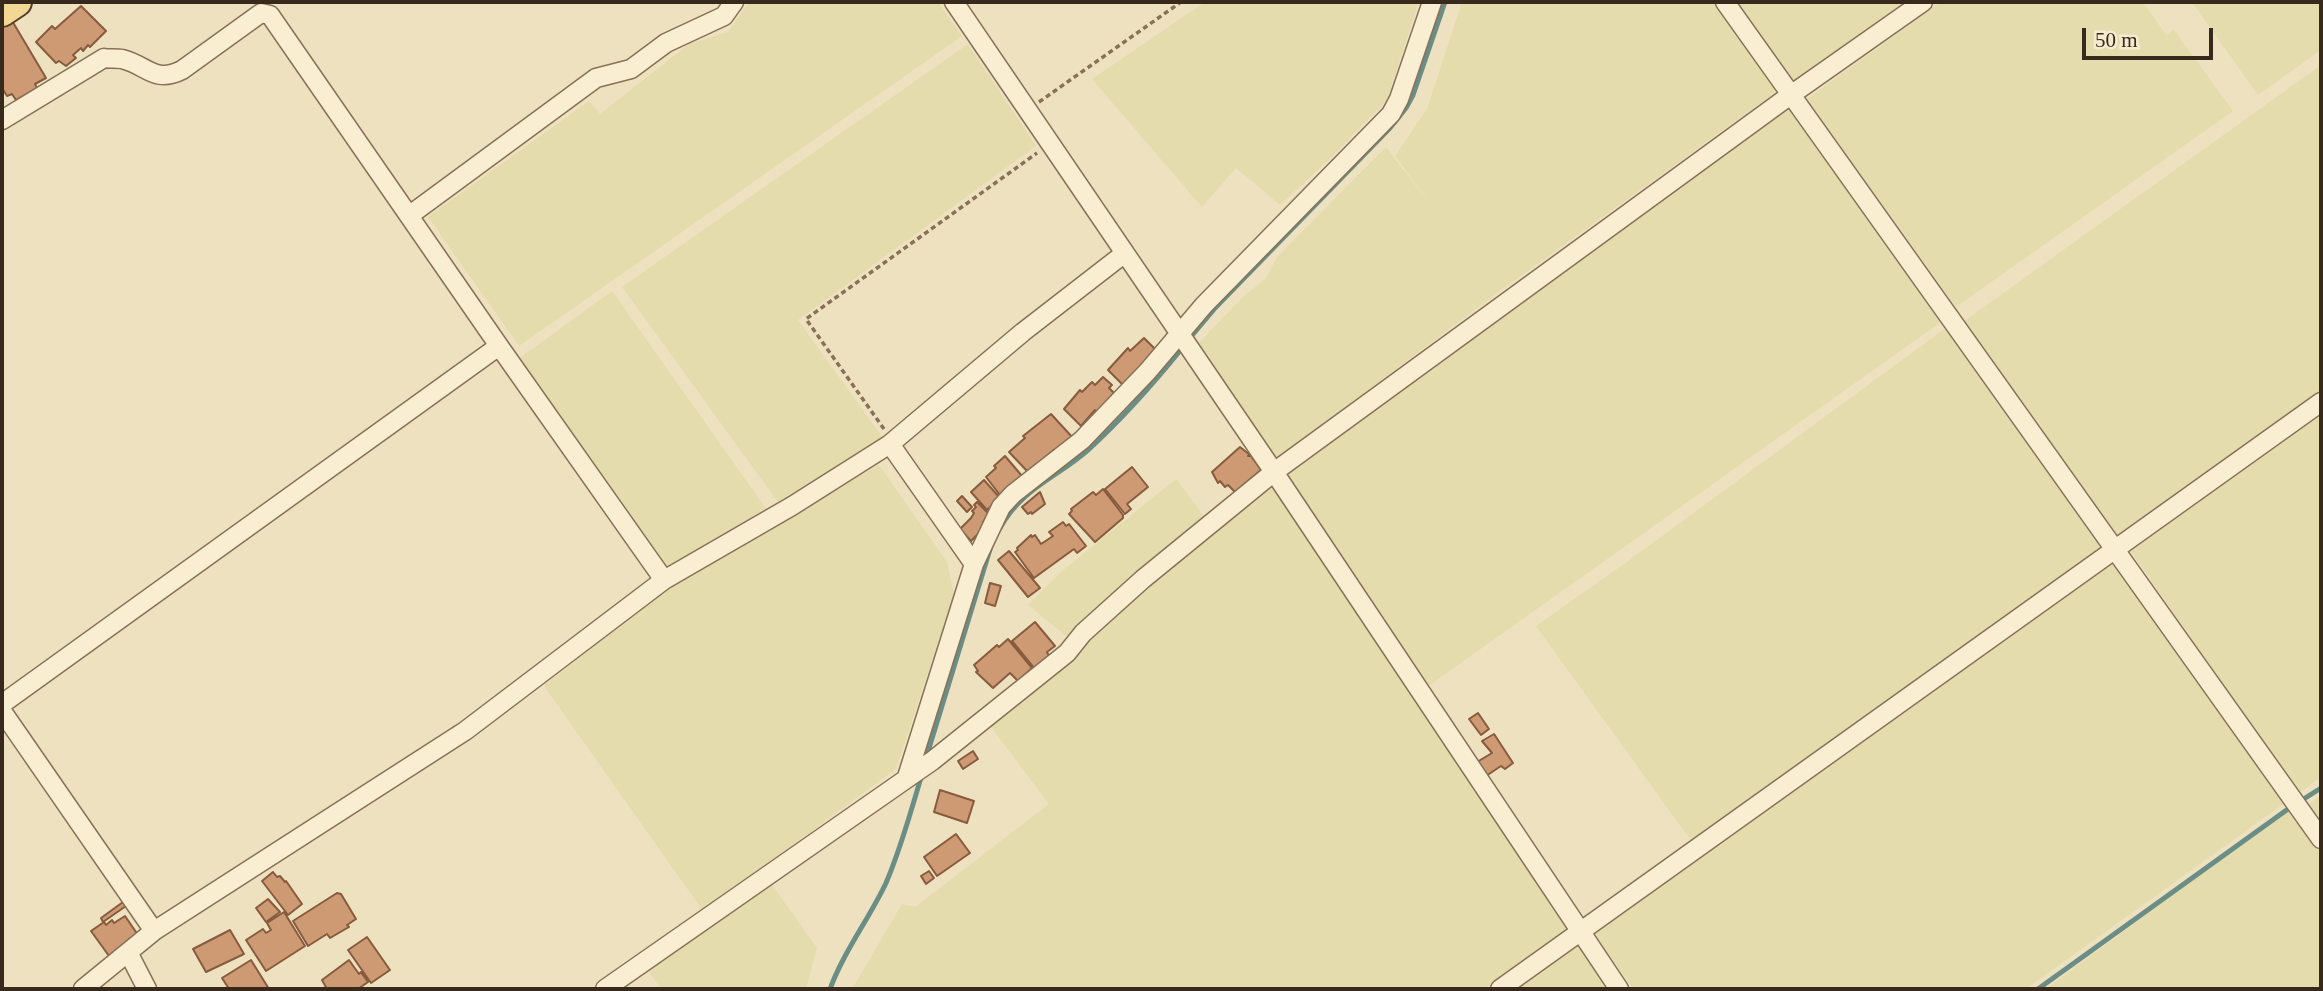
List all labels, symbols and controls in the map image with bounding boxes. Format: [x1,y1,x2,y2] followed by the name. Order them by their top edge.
[2085,14,2216,58] scale bar
[2095,28,2138,52] text: 50 m

